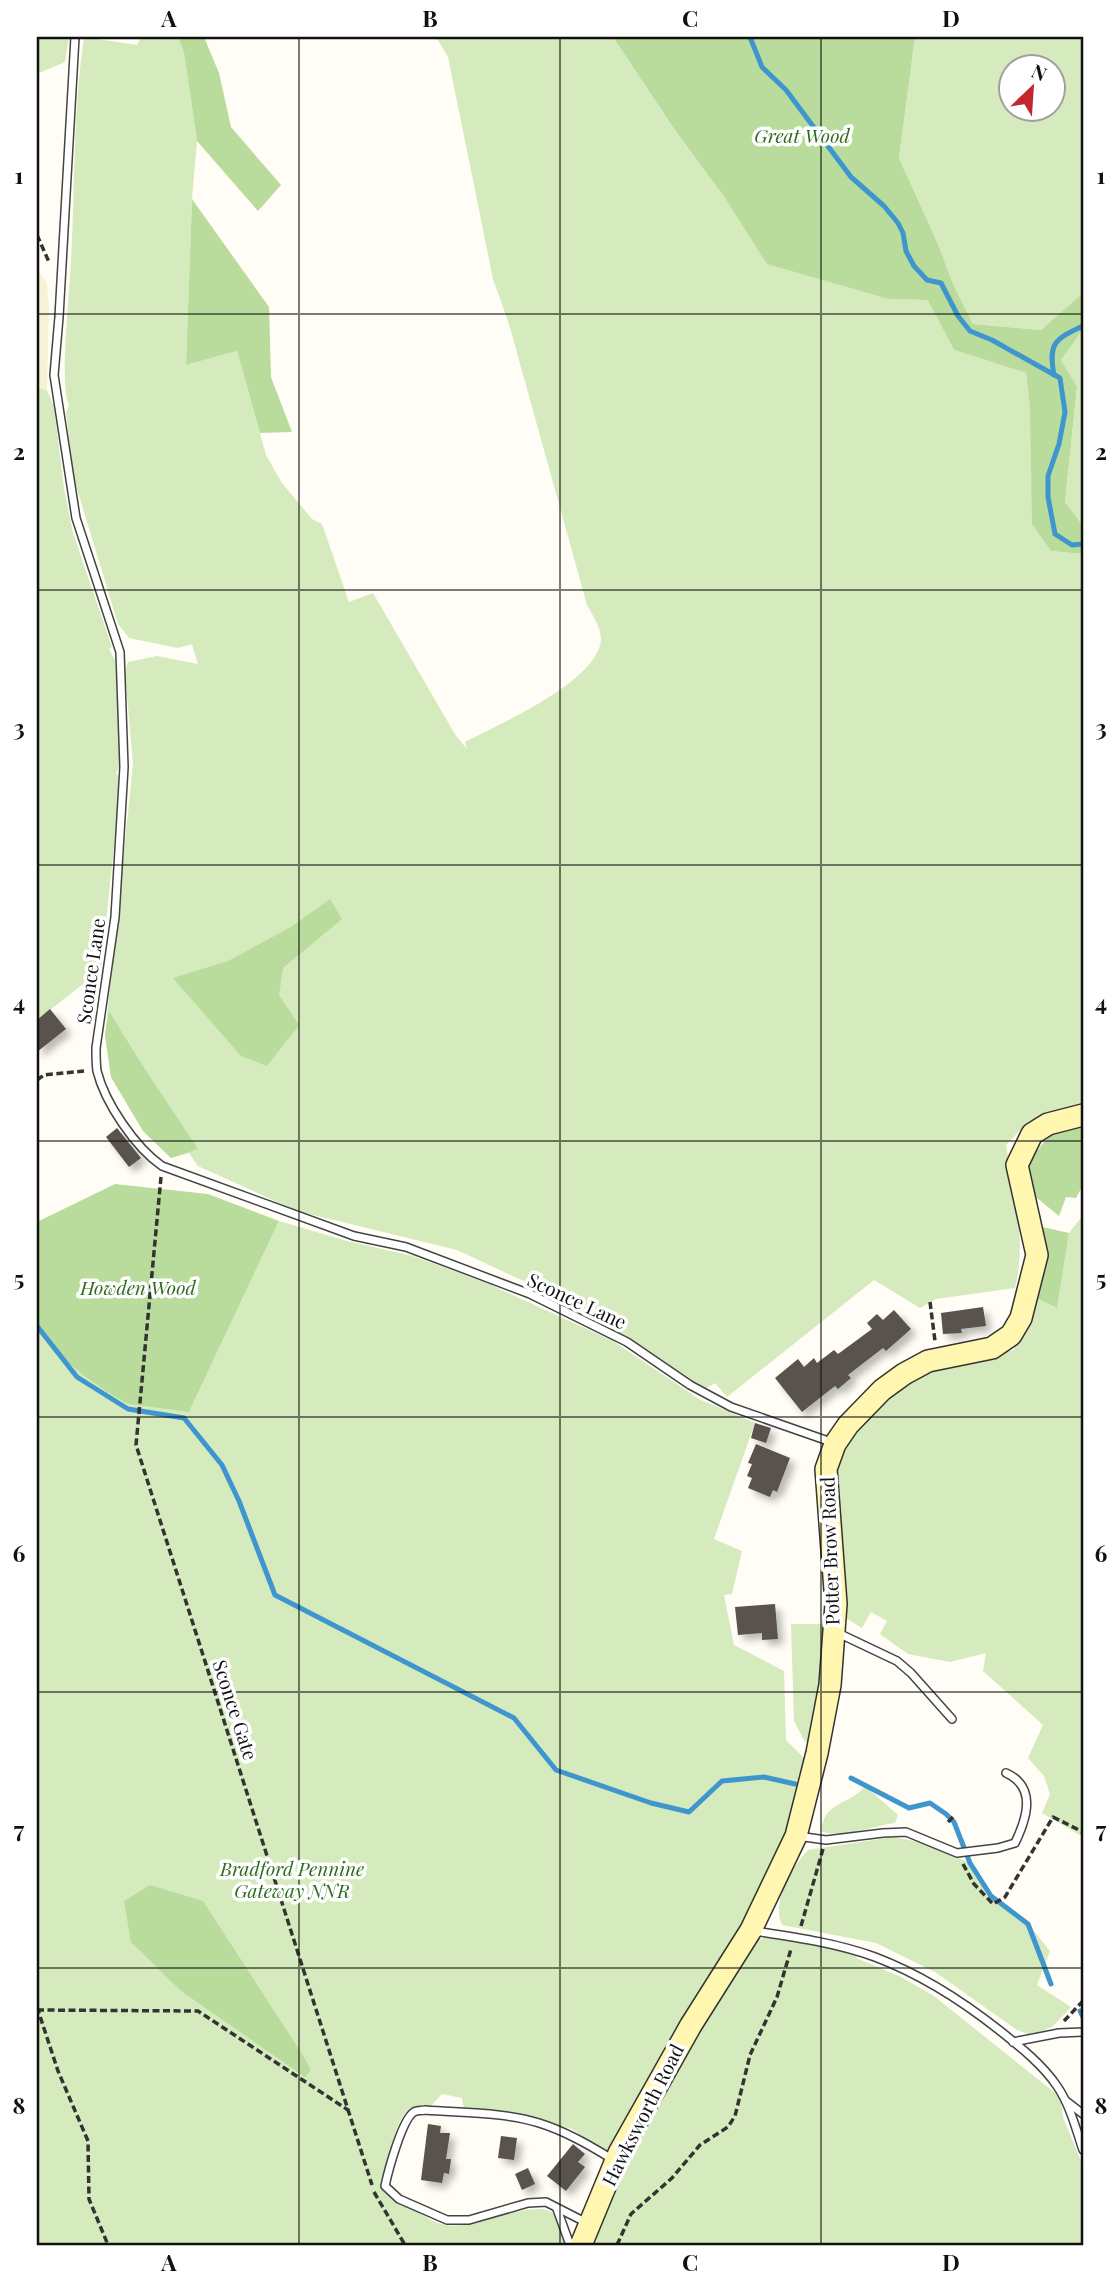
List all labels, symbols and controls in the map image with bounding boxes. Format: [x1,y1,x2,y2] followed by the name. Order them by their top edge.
[160,2,177,33] text: A
[422,2,438,33] text: B
[682,2,698,33] text: C
[942,2,960,33] text: D
[998,52,1068,122] north arrow
[1028,57,1052,86] text: N
[754,122,850,148] park label: Great Wood
[15,159,24,190] text: 1
[1097,159,1106,190] text: 1
[13,435,25,466] text: 2
[1095,435,1107,466] text: 2
[13,711,25,742] text: 3
[1095,711,1107,742] text: 3
[70,916,110,1025] street label: Sconce Lane
[13,986,25,1017] text: 4
[1095,986,1107,1017] text: 4
[14,1262,24,1293] text: 5
[1096,1262,1106,1293] text: 5
[524,1266,631,1334] street label: Sconce Lane
[79,1274,196,1300] park label: Howden Wood
[813,1476,845,1626] street label: Potter Brow Road
[13,1537,26,1568] text: 6
[1095,1537,1108,1568] text: 6
[208,1656,264,1763] street label: Sconce Gate
[14,1813,25,1844] text: 7
[1096,1813,1107,1844] text: 7
[219,1855,364,1903] park label: Bradford Pennine Gateway NNR
[595,2039,689,2190] street label: Hawksworth Road
[13,2089,25,2120] text: 8
[1095,2089,1107,2120] text: 8
[160,2246,177,2277] text: A
[422,2246,438,2277] text: B
[682,2246,698,2277] text: C
[942,2246,960,2277] text: D

